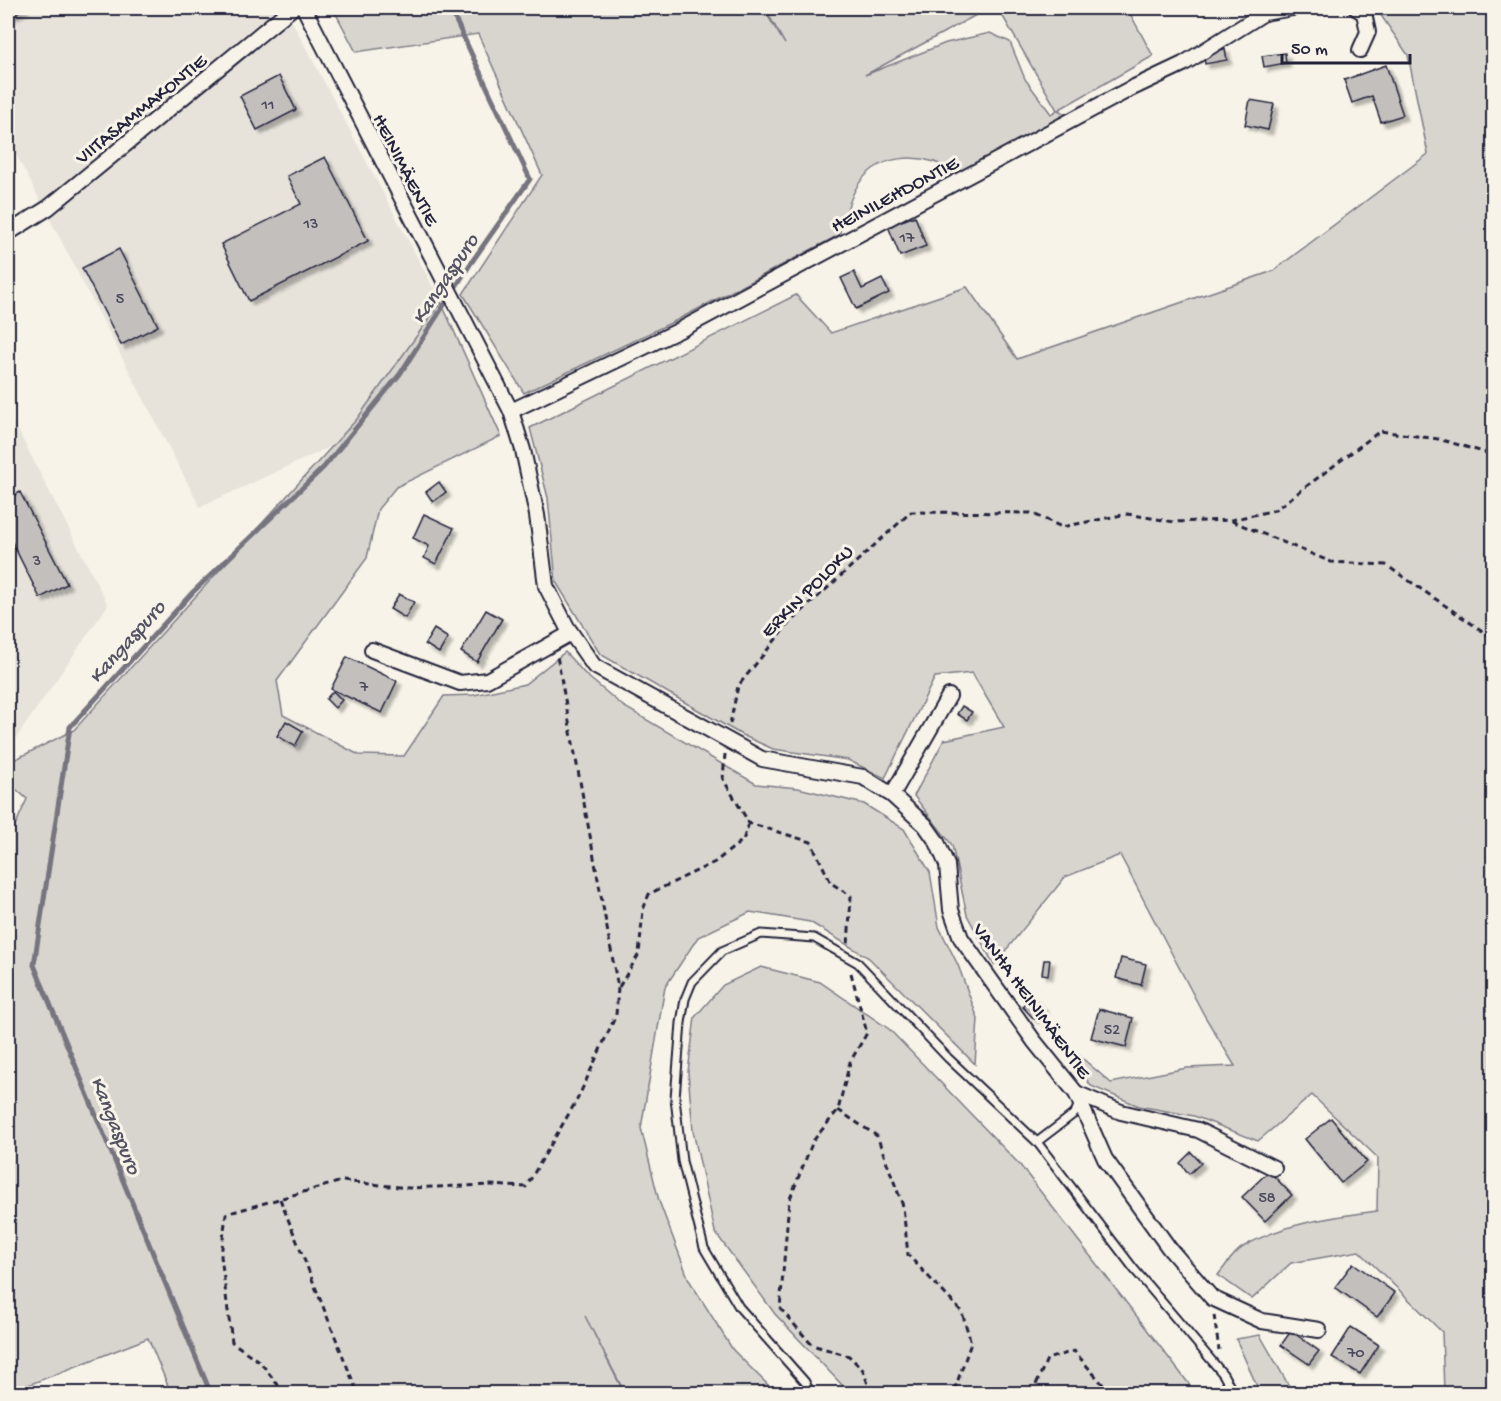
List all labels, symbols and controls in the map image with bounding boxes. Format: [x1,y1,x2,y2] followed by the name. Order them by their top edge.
[1282,27,1410,65] scale bar
[1291,40,1328,61] text: 50 m
[71,50,214,171] street label: VIITASAMMAKONTIE
[261,97,274,116] house number: 11
[366,111,443,232] street label: HEINIMÄENTIE
[828,152,965,239] street label: HEINILEHDONTIE
[303,216,318,235] house number: 13
[408,229,487,330] water label: Kangaspuro
[899,230,915,249] house number: 17
[116,291,124,310] house number: 5
[757,541,860,644] street label: ERKIN POLOKU
[32,553,41,572] house number: 3
[85,596,173,690] water label: Kangaspuro
[359,679,369,698] house number: 7
[965,919,1095,1086] street label: VANHA HEINIMÄENTIE
[1104,1022,1120,1041] house number: 52
[83,1074,145,1180] water label: Kangaspuro
[1258,1190,1276,1209] house number: 58
[1346,1345,1365,1364] house number: 70

